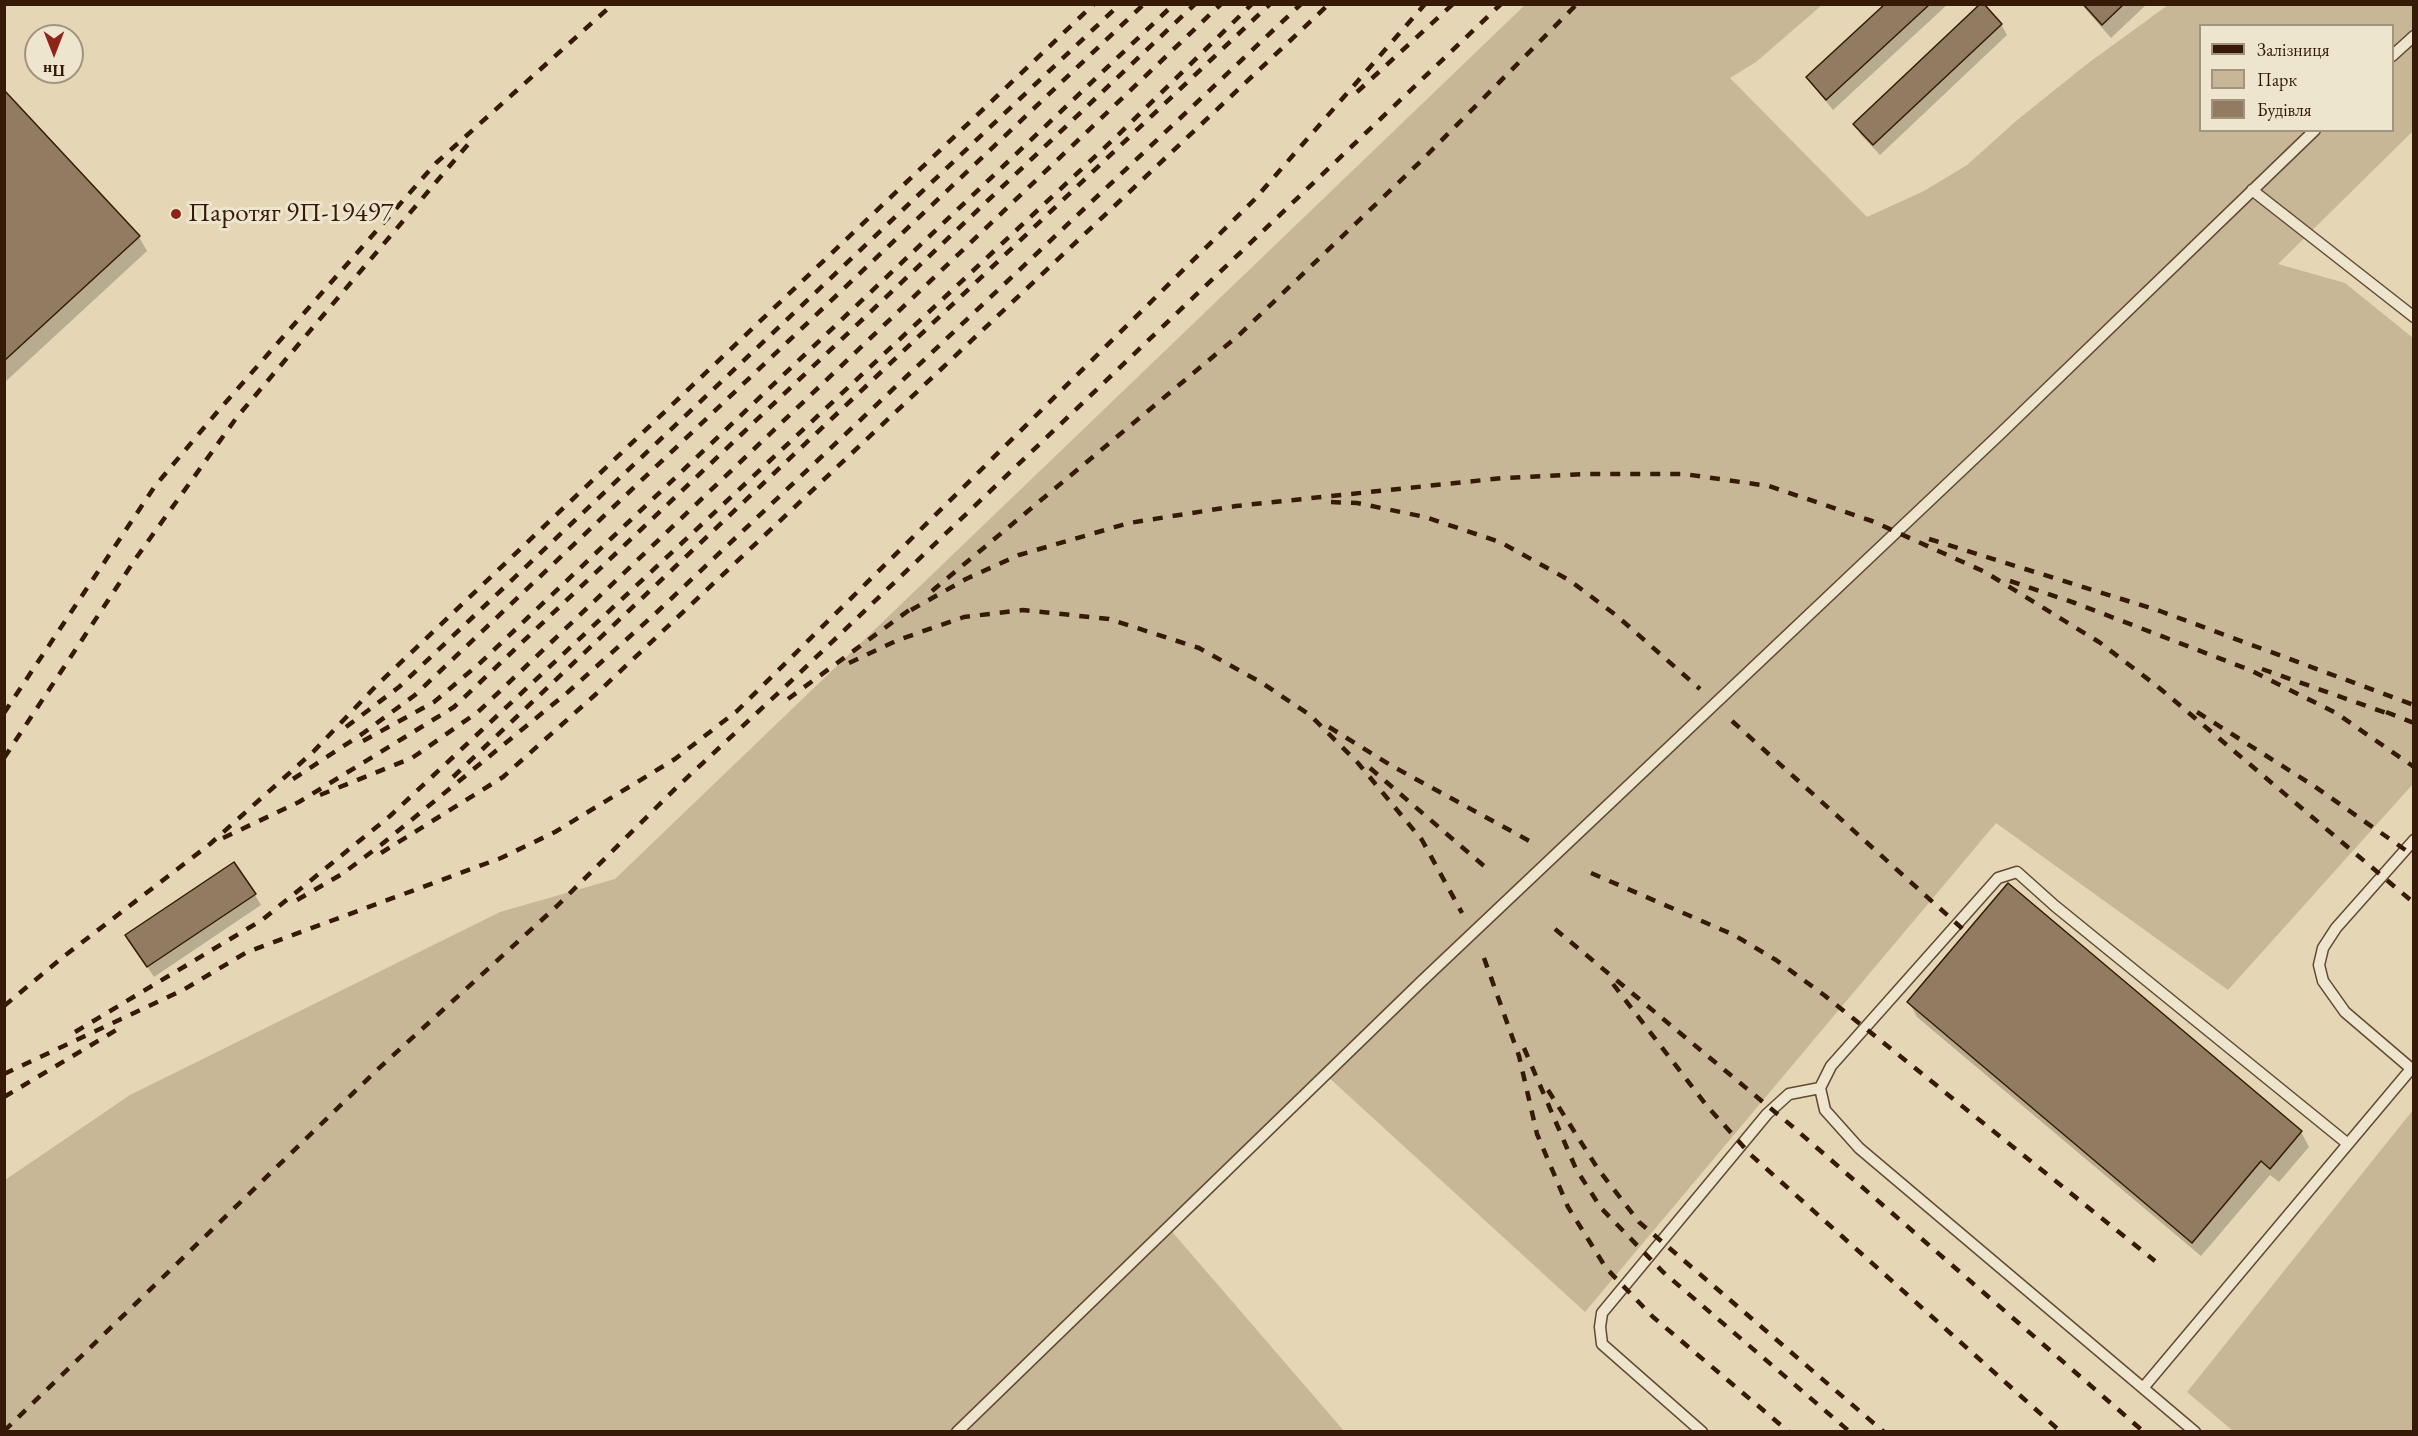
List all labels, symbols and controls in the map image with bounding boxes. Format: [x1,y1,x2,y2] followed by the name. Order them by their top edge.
[24,24,84,84] north arrow
[2199,24,2394,132] legend
[2257,38,2330,61] text: Залізниця
[43,60,65,81] text: Пн
[2257,68,2297,91] text: Парк
[2257,98,2312,121] text: Будівля
[188,198,393,230] place label: Паротяг 9П-19497
[169,207,183,221] marker: Паротяг 9П-19497

